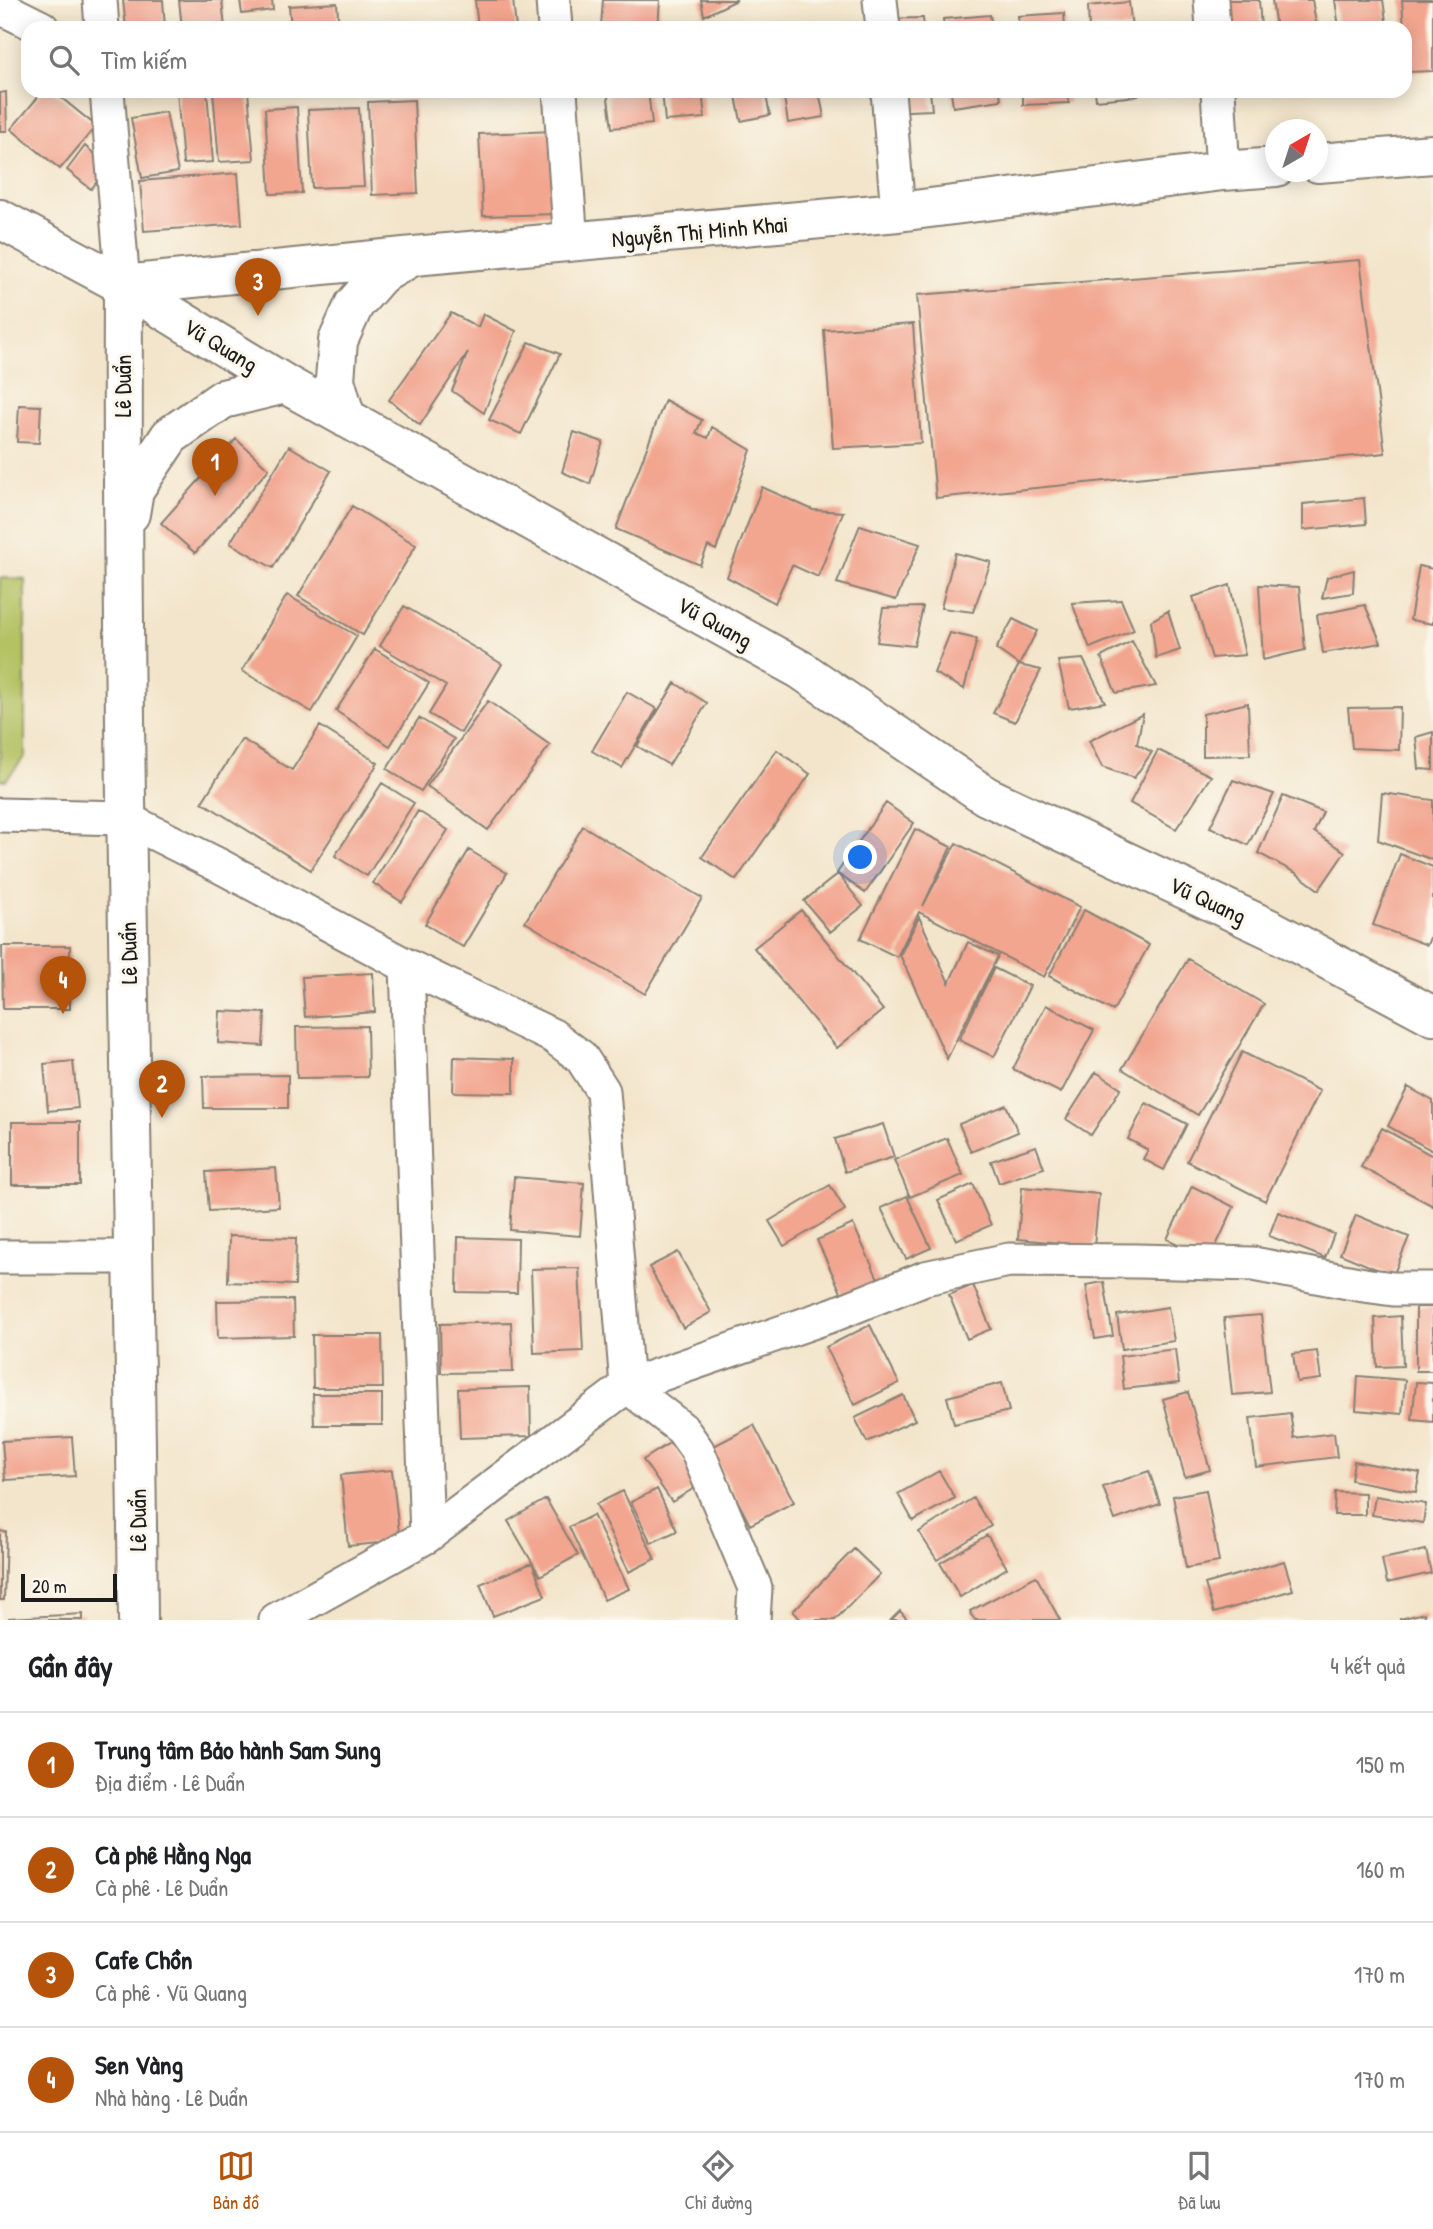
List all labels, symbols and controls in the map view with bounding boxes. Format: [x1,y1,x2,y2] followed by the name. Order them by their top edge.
[21,21,1412,98] search box
[45,41,83,79] icon: search
[101,42,187,77] text: Tìm kiếm
[1265,119,1328,182] north arrow
[610,208,790,254] street label: Nguyễn Thị Minh Khai
[235,258,281,316] pin: 3
[178,311,264,379] street label: Vũ Quang
[107,355,138,417] street label: Lê Duẩn
[192,438,238,496] pin: 1
[672,589,758,655] street label: Vũ Quang
[843,840,877,874] your location
[1165,869,1251,931] street label: Vũ Quang
[112,921,144,985] street label: Lê Duẩn
[40,956,86,1014] pin: 4
[139,1060,185,1118] pin: 2
[122,1489,153,1551] street label: Lê Duẩn
[21,1571,117,1603] scale bar
[32,1573,67,1599] text: 20 m
[28,1646,113,1686] text: Gần đây
[1330,1650,1405,1681] text: 4 kết quả
[95,1732,381,1767] text: Trung tâm Bảo hành Sam Sung
[47,1749,55,1780] text: 1
[1356,1749,1405,1780] text: 150 m
[95,1767,245,1798] text: Địa điểm · Lê Duẩn
[95,1837,251,1872] text: Cà phê Hằng Nga
[46,1854,56,1885] text: 2
[1356,1854,1405,1885] text: 160 m
[95,1872,228,1903] text: Cà phê · Lê Duẩn
[95,1942,193,1977] text: Cafe Chồn
[46,1959,56,1990] text: 3
[1354,1959,1405,1990] text: 170 m
[95,1977,247,2008] text: Cà phê · Vũ Quang
[95,2047,183,2082] text: Sen Vàng
[47,2064,55,2095] text: 4
[1354,2064,1405,2095] text: 170 m
[95,2082,248,2113] text: Nhà hàng · Lê Duẩn
[213,2147,259,2215] tab: Bản đồ
[684,2147,752,2215] tab: Chỉ đường
[1178,2147,1220,2215] tab: Đã lưu

